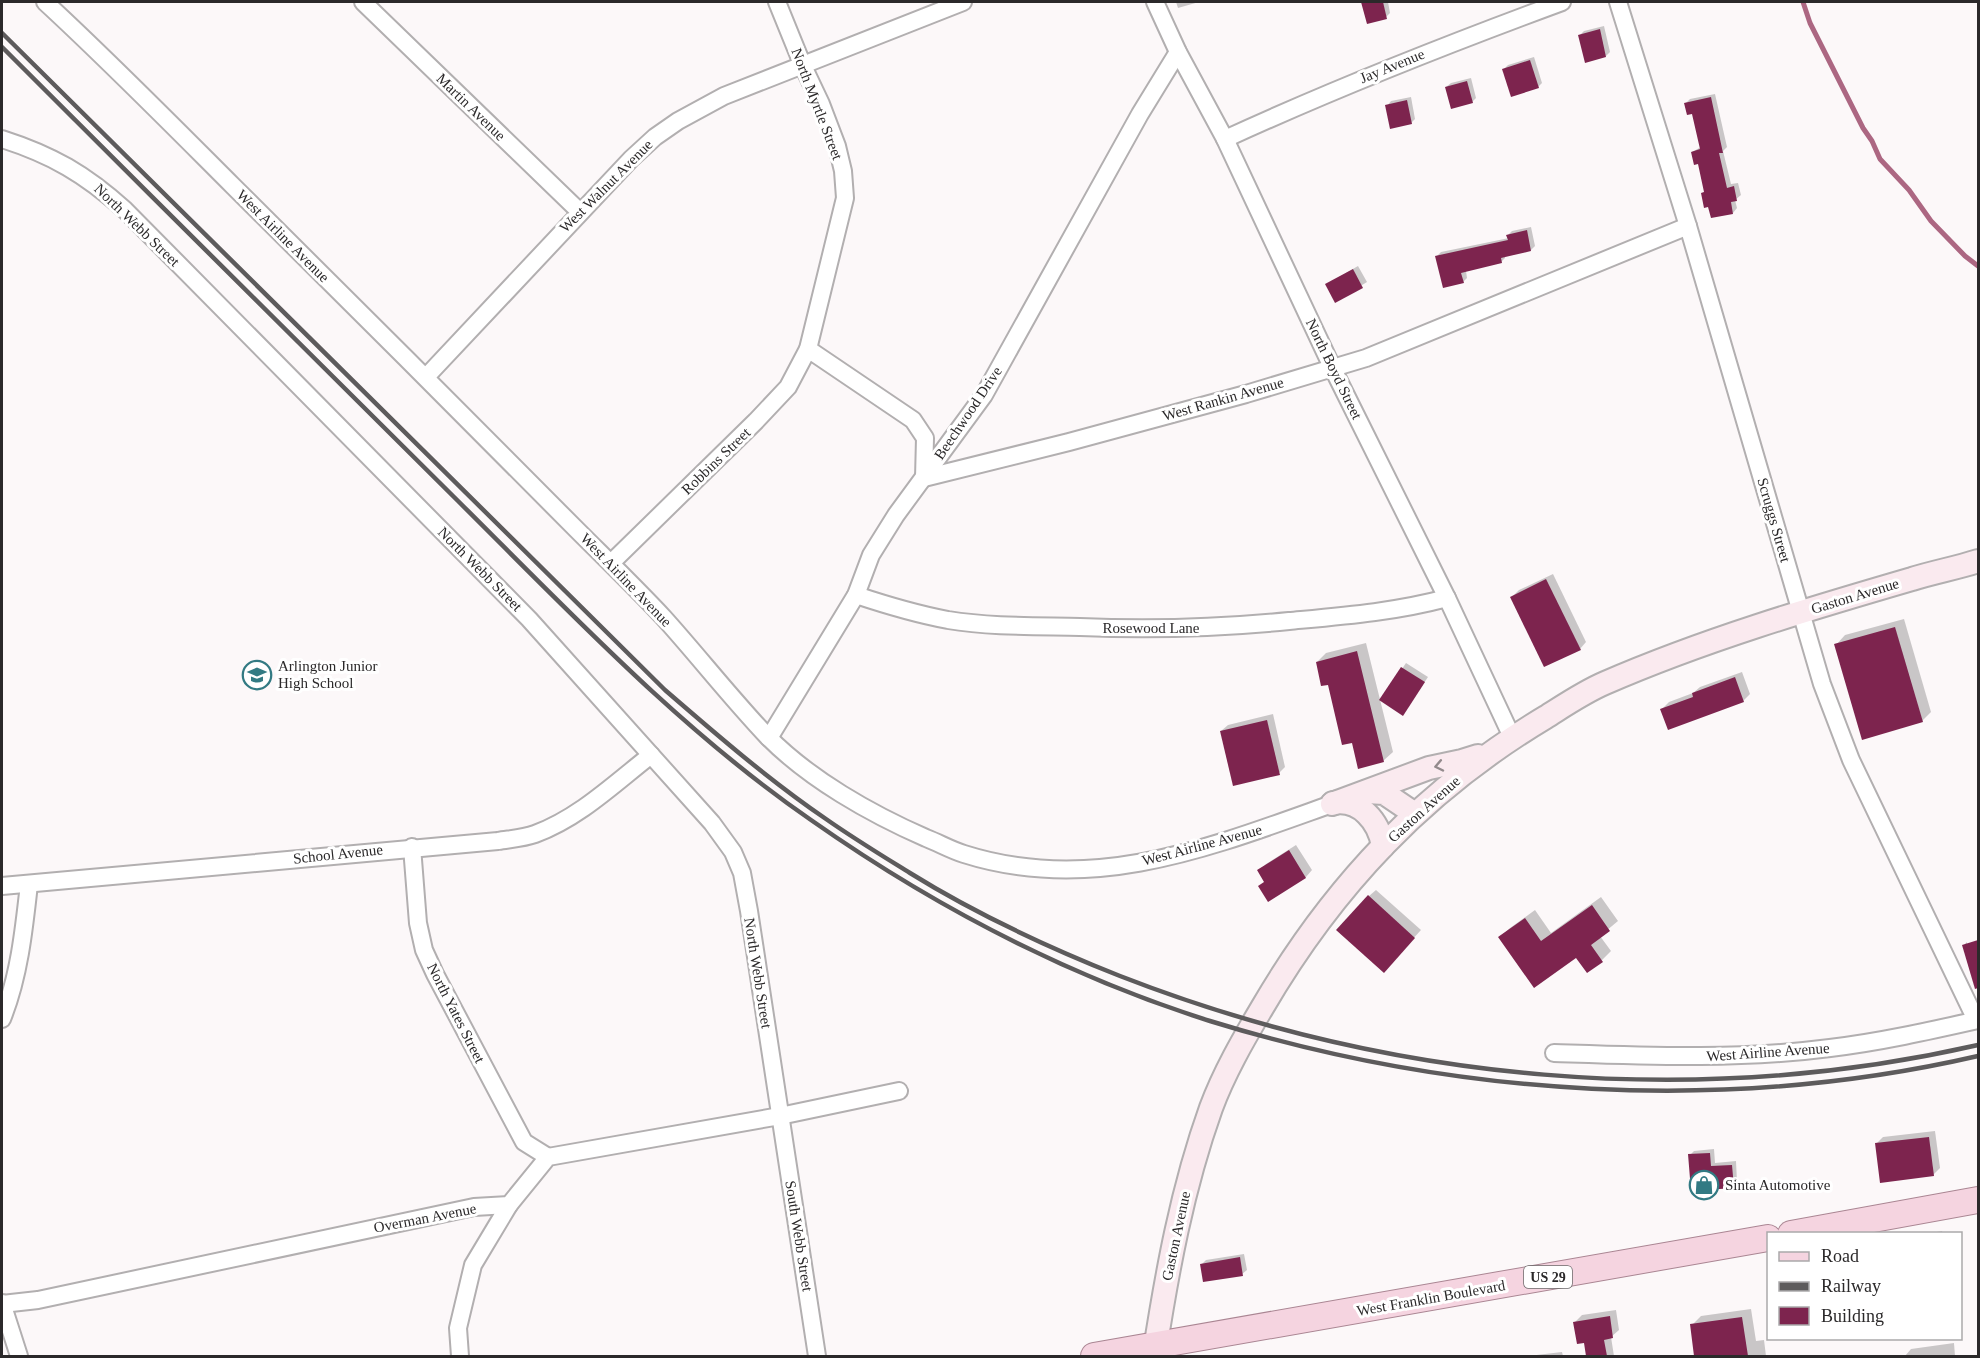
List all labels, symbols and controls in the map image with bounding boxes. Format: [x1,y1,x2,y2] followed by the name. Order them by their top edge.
[788,46,846,163] street label: North Myrtle Street
[1357,46,1427,86] street label: Jay Avenue
[433,70,509,144] street label: Martin Avenue
[556,136,656,236] street label: West Walnut Avenue
[91,180,183,270] street label: North Webb Street
[234,187,333,286] street label: West Airline Avenue
[1303,316,1366,423] street label: North Boyd Street
[931,363,1005,463] street label: Beechwood Drive
[1161,374,1286,424] street label: West Rankin Avenue
[679,424,754,498] street label: Robbins Street
[1754,476,1794,565] street label: Scruggs Street
[435,524,526,615] street label: North Webb Street
[577,530,675,630] street label: West Airline Avenue
[1809,575,1901,617] street label: Gaston Avenue
[1102,620,1200,636] street label: Rosewood Lane
[278,658,378,691] place label: Arlington Junior High School
[241,659,273,691] school or university icon: Arlington Junior High School
[1435,759,1445,772] one-way arrow
[1385,772,1463,845] street label: Gaston Avenue
[1140,821,1264,869] street label: West Airline Avenue
[292,841,384,867] street label: School Avenue
[741,917,775,1030] street label: North Webb Street
[424,961,488,1066] street label: North Yates Street
[1706,1040,1830,1064] street label: West Airline Avenue
[1688,1169,1720,1201] shop icon: Sinta Automotive
[1725,1177,1831,1193] place label: Sinta Automotive
[782,1180,816,1293] street label: South Webb Street
[1159,1190,1193,1282] street label: Gaston Avenue
[372,1200,478,1236] street label: Overman Avenue
[1767,1232,1962,1340] legend
[1821,1246,1859,1266] text: Road
[1524,1266,1572,1288] road number: US 29
[1821,1276,1881,1296] text: Railway
[1356,1277,1507,1319] street label: West Franklin Boulevard
[1821,1306,1884,1326] text: Building

